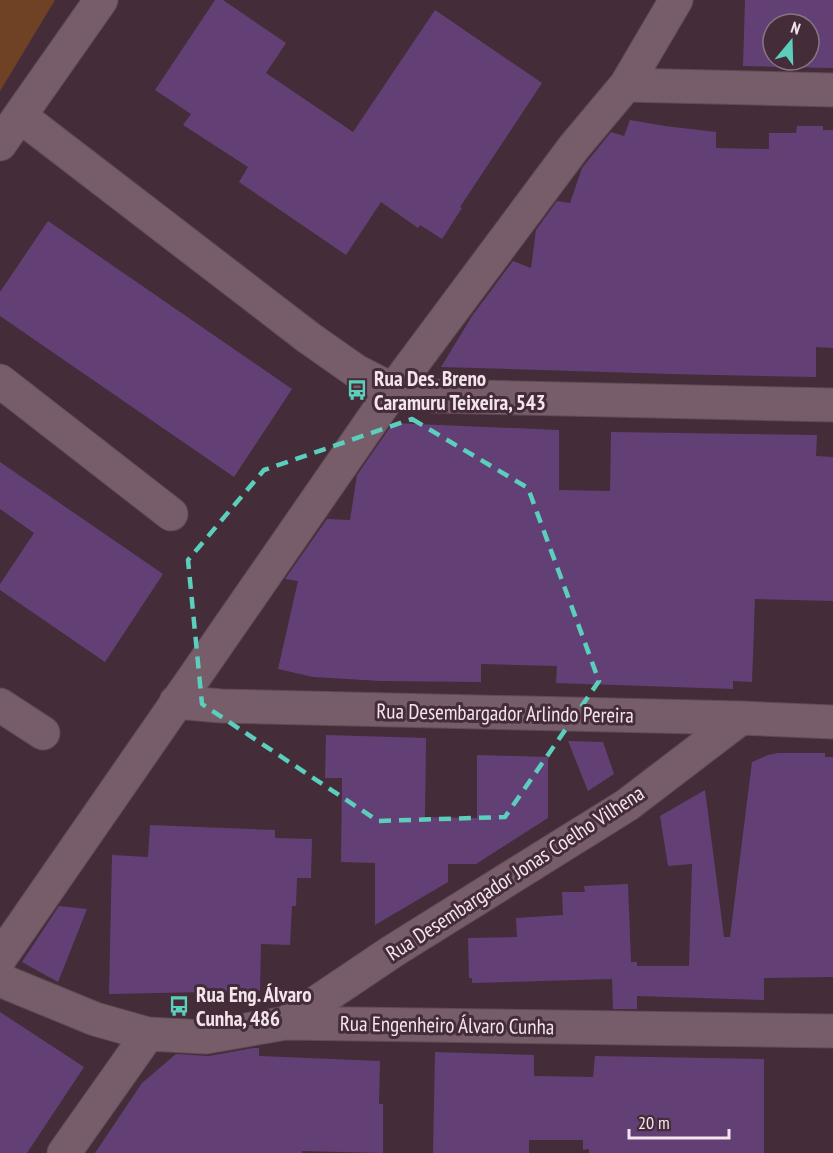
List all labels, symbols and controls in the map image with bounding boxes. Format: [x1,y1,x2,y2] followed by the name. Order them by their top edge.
[761,12,821,72] north arrow
[789,17,803,39] text: N
[374,365,546,416] place label: Rua Des. Breno Caramuru Teixeira, 543
[345,378,369,402] bus stop icon: Rua Des. Breno Caramuru Teixeira, 543
[376,697,634,729] street label: Rua Desembargador Arlindo Pereira
[381,779,649,967] street label: Rua Desembargador Jonas Coelho Vilhena
[196,981,312,1032] place label: Rua Eng. Álvaro Cunha, 486
[167,994,191,1018] bus stop icon: Rua Eng. Álvaro Cunha, 486
[340,1010,554,1040] street label: Rua Engenheiro Álvaro Cunha
[629,1102,730,1140] scale bar
[638,1111,670,1134] text: 20 m

